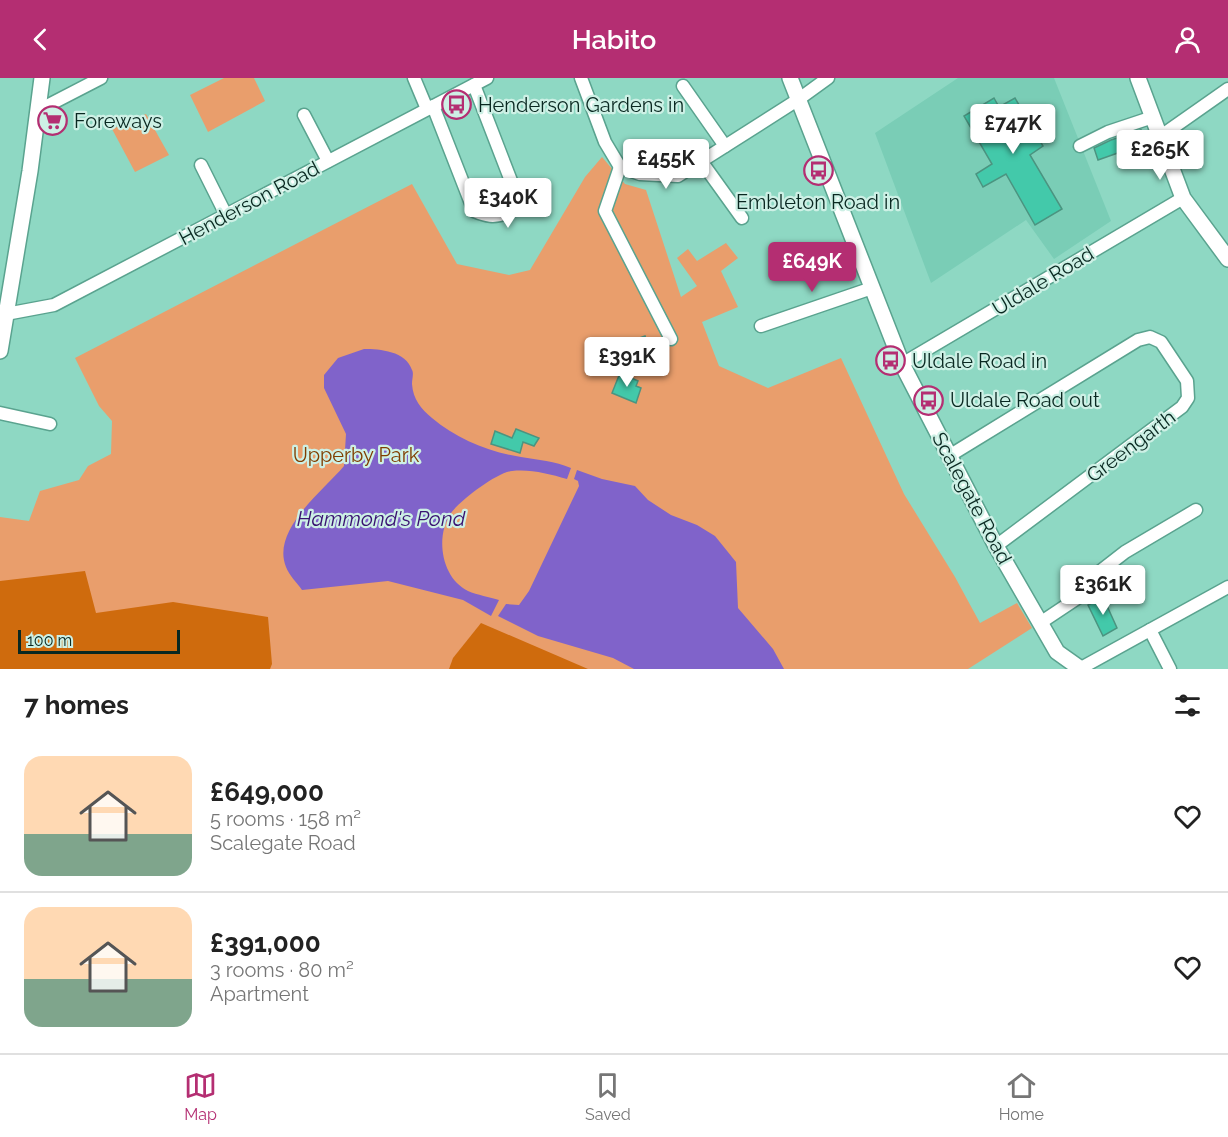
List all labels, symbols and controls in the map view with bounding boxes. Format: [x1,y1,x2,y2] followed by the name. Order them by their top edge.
[24,23,57,56] icon: back
[1171,23,1204,56] icon: person
[572,24,656,55] text: Habito
[441,89,473,121] bus stop icon: Henderson Gardens in
[478,93,684,117] place label: Henderson Gardens in
[971,104,1055,155] pin: £747K
[37,105,69,137] supermarket icon: Foreways
[74,109,162,133] place label: Foreways
[984,111,1042,135] text: £747K
[1118,130,1202,181] pin: £265K
[1131,137,1189,161] text: £265K
[624,139,708,190] pin: £455K
[637,146,695,170] text: £455K
[802,155,834,187] bus stop icon: Embleton Road in
[175,156,323,250] street label: Henderson Road
[466,178,550,229] pin: £340K
[478,185,538,209] text: £340K
[736,190,900,214] place label: Embleton Road in
[988,241,1098,321] street label: Uldale Road
[770,242,854,293] pin: £649K
[782,249,842,273] text: £649K
[585,337,669,388] pin: £391K
[598,344,656,368] text: £391K
[875,345,907,377] bus stop icon: Uldale Road in
[912,349,1047,373] place label: Uldale Road in
[913,384,945,416] bus stop icon: Uldale Road out
[950,388,1100,412] place label: Uldale Road out
[1082,405,1180,487] street label: Greengarth
[927,428,1017,568] street label: Scalegate Road
[293,443,420,467] park label: Upperby Park
[297,506,466,531] water label: Hammond's Pond
[1061,565,1145,616] pin: £361K
[1074,572,1132,596] text: £361K
[18,627,180,654] scale bar
[27,631,72,650] text: 100 m
[1171,689,1204,722] icon: filters
[24,690,129,720] text: 7 homes
[210,777,324,807] text: £649,000
[72,780,144,852] icon: home
[1171,800,1204,833] icon: heart
[210,807,361,831] text: 5 rooms · 158 m²
[210,831,356,855] text: Scalegate Road
[210,928,321,958] text: £391,000
[72,931,144,1003] icon: home
[1171,951,1204,984] icon: heart
[210,958,354,982] text: 3 rooms · 80 m²
[210,982,309,1006] text: Apartment
[184,1069,217,1124] tab: Map
[585,1069,631,1124] tab: Saved
[999,1069,1044,1124] tab: Home

